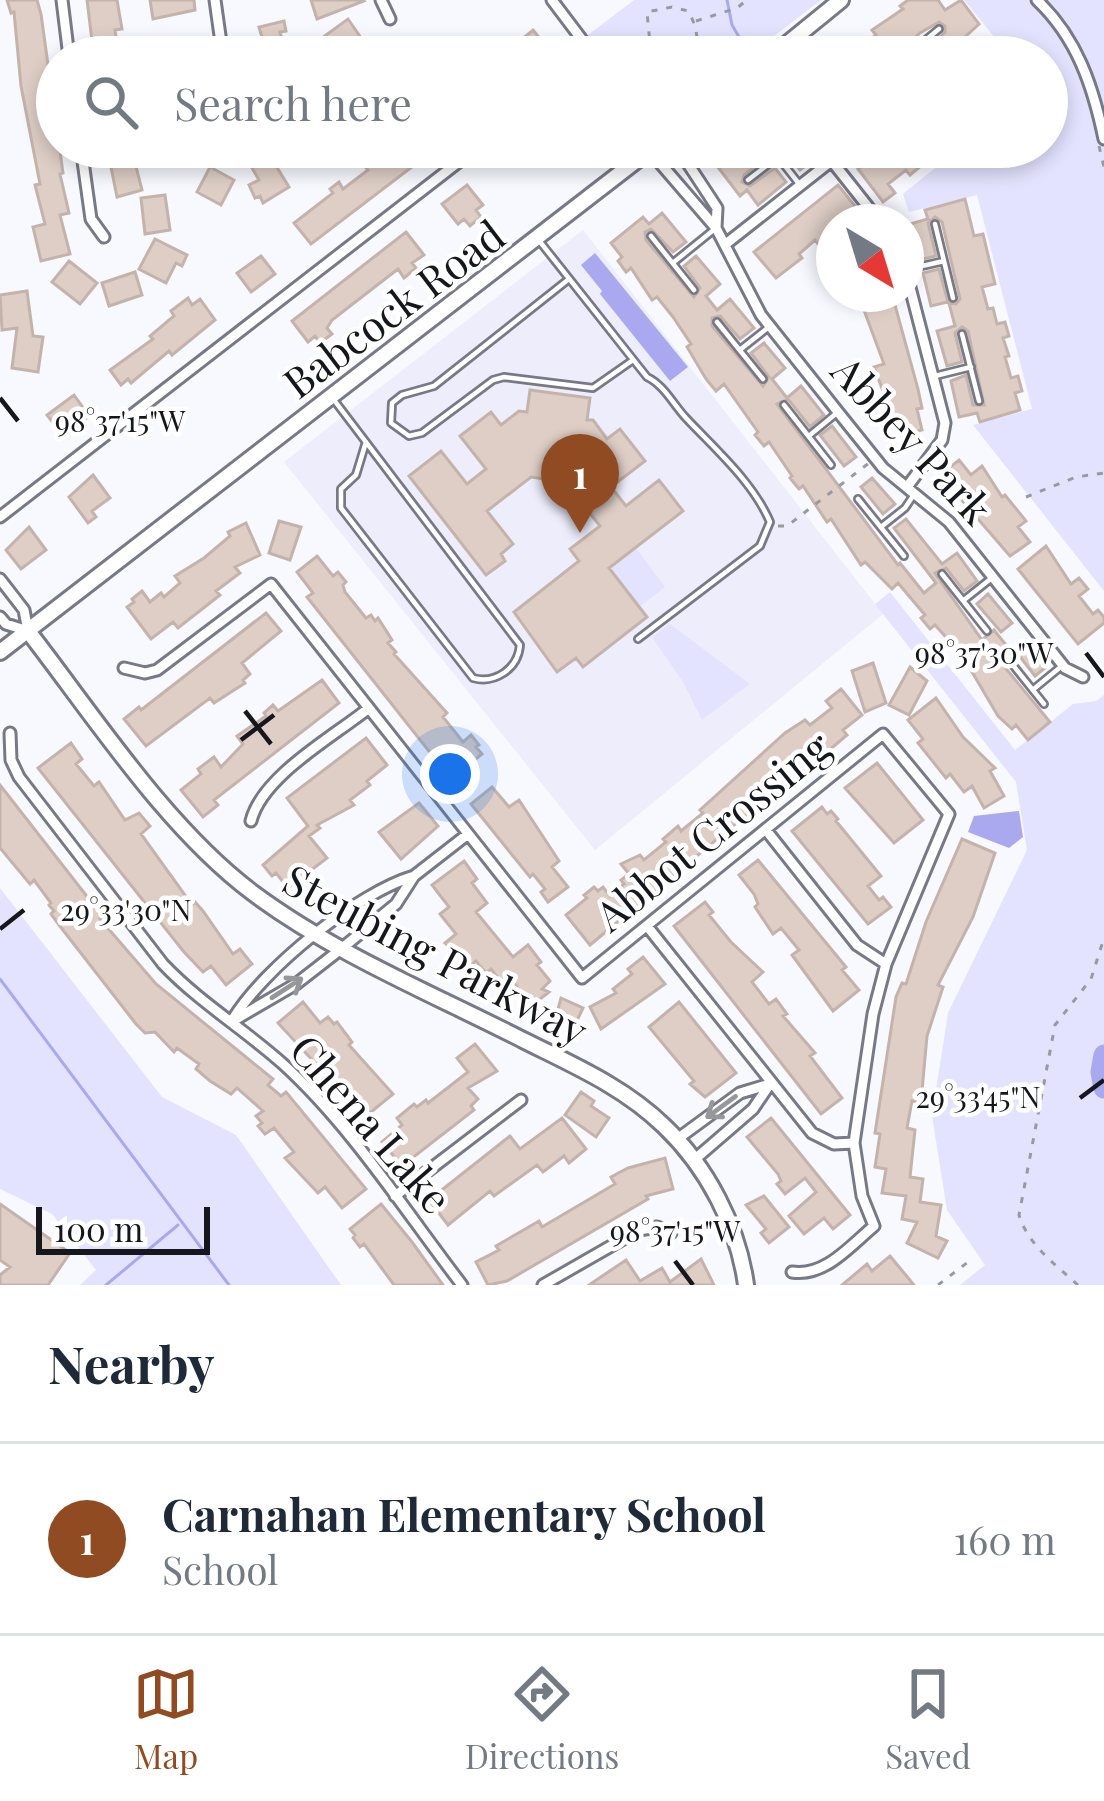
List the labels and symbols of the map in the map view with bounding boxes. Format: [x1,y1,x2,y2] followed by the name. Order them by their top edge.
[816,204,924,312] north arrow
[271,206,515,410] street label: Babcock Road
[820,342,1006,535] street label: Abbey Park
[55,400,186,440] text: 98°37'15"W
[541,434,619,533] pin: 1
[915,632,1054,672] text: 98°37'30"W
[582,718,841,943] street label: Abbot Crossing
[420,744,480,804] your location
[274,850,598,1058] street label: Steubing Parkway
[60,889,192,929] text: 29°33'30"N
[270,976,304,1001] one-way arrow
[279,1022,465,1224] street label: Chena Lake
[915,1076,1041,1116] text: 29°33'45"N
[705,1094,738,1120] one-way arrow
[36,1201,210,1254] scale bar
[610,1210,741,1250] text: 98°37'15"W

